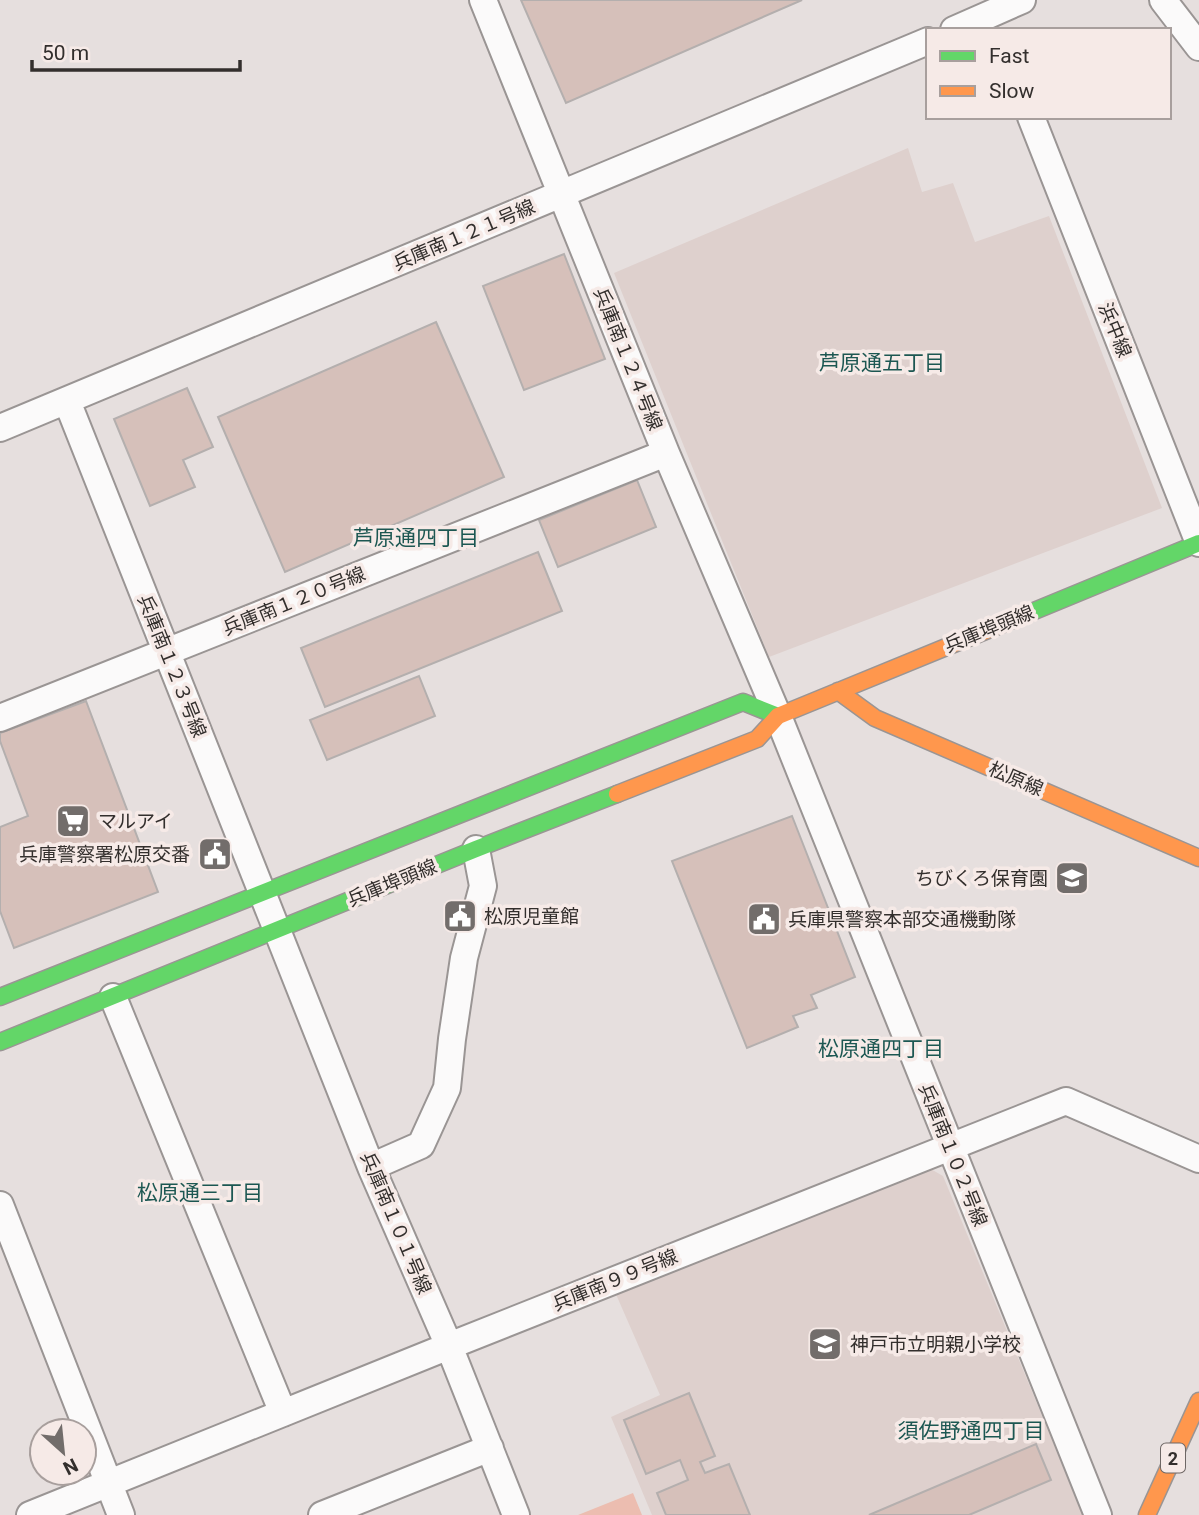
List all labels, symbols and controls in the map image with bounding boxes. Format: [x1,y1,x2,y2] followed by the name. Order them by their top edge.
[32,28,240,72] scale bar
[926,28,1171,119] legend
[42,41,89,65] text: 50 m
[989,44,1030,68] text: Fast
[989,79,1035,103] text: Slow
[390,195,538,275] street label: 兵庫南１２１号線
[589,284,667,434] street label: 兵庫南１２４号線
[1094,299,1136,361] street label: 浜中線
[819,351,945,375] district label: 芦原通五丁目
[353,526,479,550] district label: 芦原通四丁目
[219,562,369,640] street label: 兵庫南１２０号線
[133,591,211,741] street label: 兵庫南１２３号線
[941,601,1037,657] street label: 兵庫埠頭線
[985,757,1047,801] street label: 松原線
[54,802,92,840] supermarket icon: マルアイ
[98,810,173,833] place label: マルアイ
[196,835,234,873] public building icon: 兵庫警察署松原交番
[19,843,190,866] place label: 兵庫警察署松原交番
[344,855,440,911] street label: 兵庫埠頭線
[1053,859,1091,897] school or university icon: ちびくろ保育園
[915,867,1048,890] place label: ちびくろ保育園
[441,897,479,935] public building icon: 松原児童館
[745,900,783,938] public building icon: 兵庫県警察本部交通機動隊
[484,905,579,928] place label: 松原児童館
[788,908,1016,931] place label: 兵庫県警察本部交通機動隊
[818,1037,944,1061] district label: 松原通四丁目
[914,1080,992,1230] street label: 兵庫南１０２号線
[356,1149,436,1297] street label: 兵庫南１０１号線
[137,1181,263,1205] district label: 松原通三丁目
[549,1244,681,1316] street label: 兵庫南９９号線
[806,1325,844,1363] school or university icon: 神戸市立明親小学校
[850,1333,1021,1356] place label: 神戸市立明親小学校
[28,1417,98,1487] north arrow
[898,1419,1045,1443] district label: 須佐野通四丁目
[1161,1443,1185,1472] road number: 2
[59,1453,82,1480] text: N

